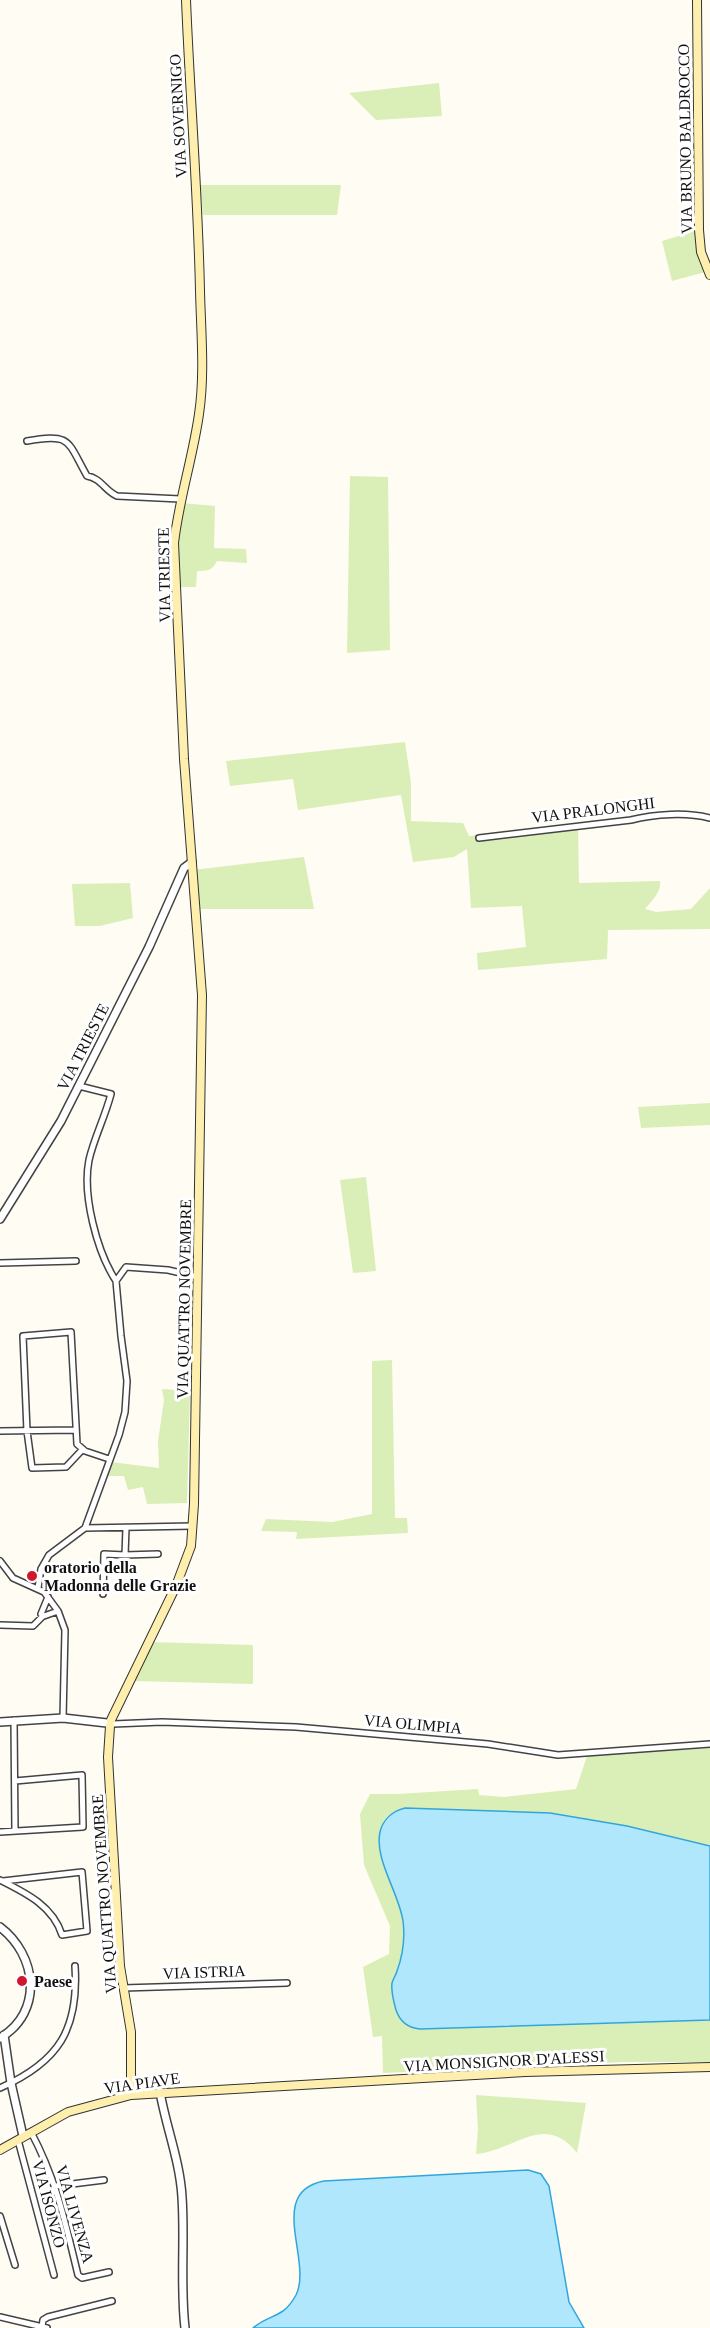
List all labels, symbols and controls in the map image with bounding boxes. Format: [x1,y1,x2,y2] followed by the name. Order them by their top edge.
[675,44,695,234] street label: VIA BRUNO BALDROCCO
[166,54,190,178] street label: VIA SOVERNIGO
[155,527,173,623] street label: VIA TRIESTE
[530,794,656,826] street label: VIA PRALONGHI
[54,1001,112,1093] street label: VIA TRIESTE
[174,1199,194,1399] street label: VIA QUATTRO NOVEMBRE
[44,1559,196,1594] place label: oratorio della Madonna delle Grazie
[25,1569,39,1583] marker: oratorio della Madonna delle Grazie
[363,1711,463,1737] street label: VIA OLIMPIA
[89,1794,119,1994] street label: VIA QUATTRO NOVEMBRE
[162,1962,246,1982] street label: VIA ISTRIA
[34,1973,72,1990] place label: Paese
[15,1974,29,1988] marker: Paese
[403,2047,605,2075] street label: VIA MONSIGNOR D'ALESSI
[103,2069,181,2097] street label: VIA PIAVE
[29,2158,69,2250] street label: VIA ISONZO
[53,2163,97,2265] street label: VIA LIVENZA

